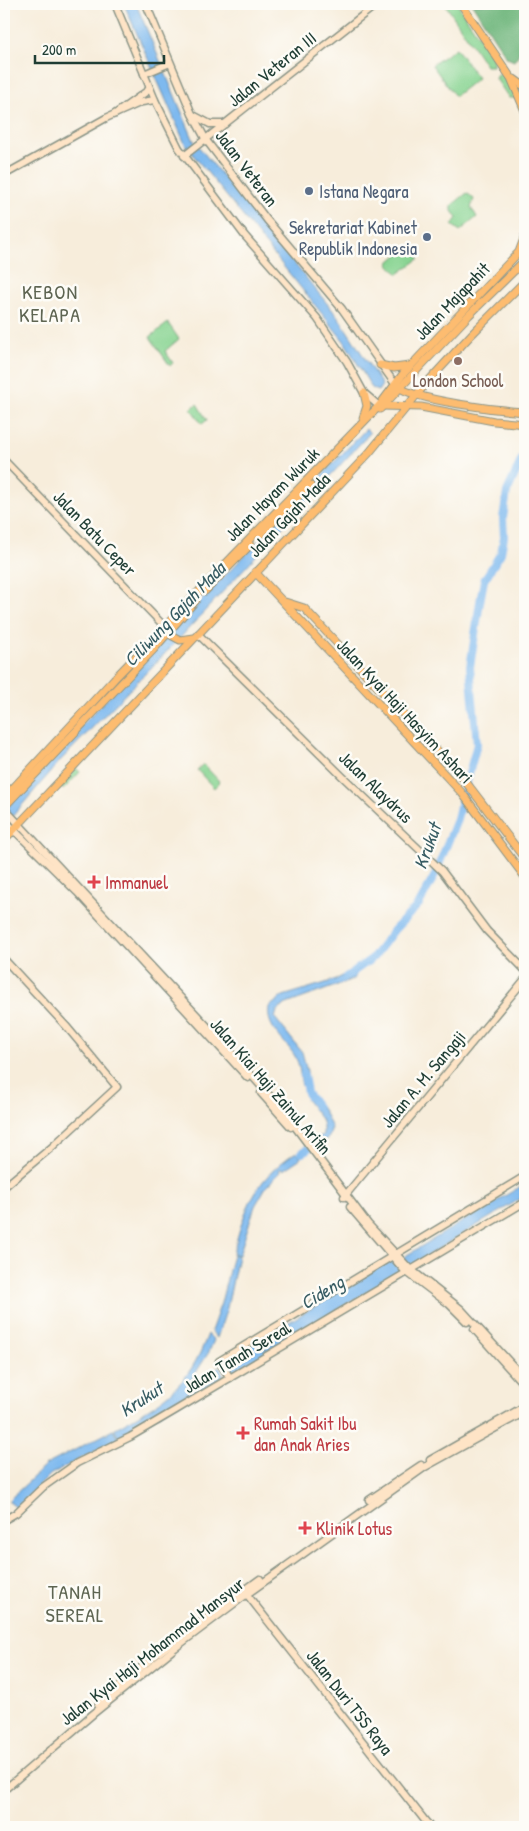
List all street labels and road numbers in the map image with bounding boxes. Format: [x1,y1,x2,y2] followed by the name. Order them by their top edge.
[222,25,322,113] street label: Jalan Veteran III
[210,124,284,212] street label: Jalan Veteran
[408,256,496,345] street label: Jalan Majapahit
[219,441,325,547] street label: Jalan Hayam Wuruk
[242,467,336,563] street label: Jalan Gajah Mada
[48,485,142,581] street label: Jalan Batu Ceper
[331,633,479,789] street label: Jalan Kyai Haji Hasyim Ashari
[333,745,419,829] street label: Jalan Alaydrus
[205,1012,337,1160] street label: Jalan Kiai Haji Zainul Arifin
[375,1025,471,1133] street label: Jalan A. M. Sangaji
[178,1315,296,1399] street label: Jalan Tanah Sereal
[55,1571,250,1731] street label: Jalan Kyai Haji Mohammad Mansyur
[301,1644,399,1760] street label: Jalan Duri TSS Raya

